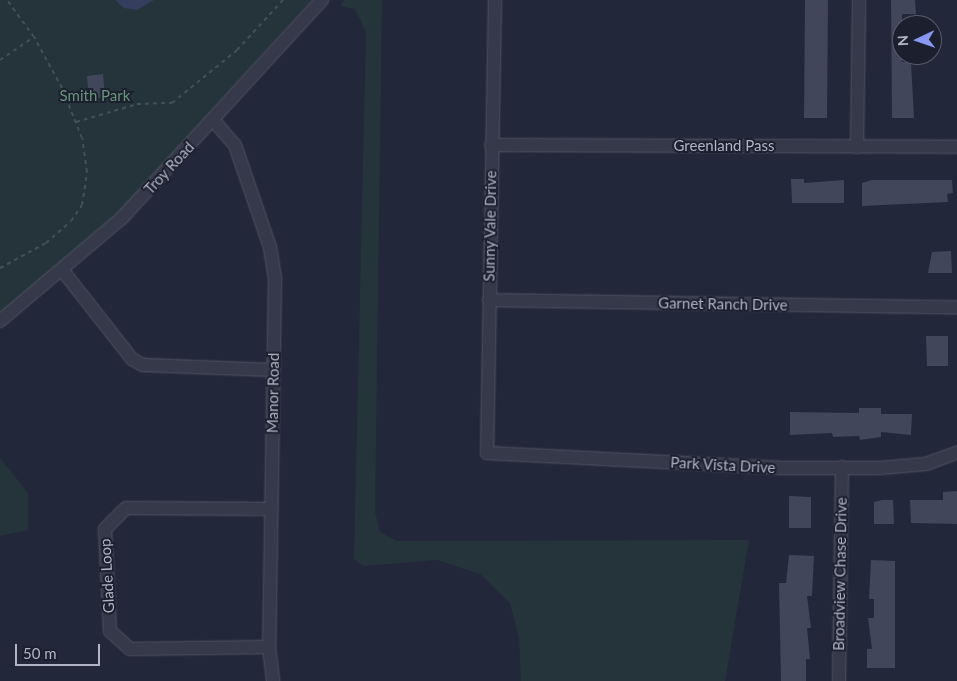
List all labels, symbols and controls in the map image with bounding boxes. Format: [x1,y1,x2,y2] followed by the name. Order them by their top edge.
[892,15,942,65] north arrow
[894,35,911,47] text: N
[60,87,130,105] park label: Smith Park
[673,137,775,155] street label: Greenland Pass
[140,138,198,198] street label: Troy Road
[480,170,500,282] street label: Sunny Vale Drive
[658,294,788,314] street label: Garnet Ranch Drive
[263,353,283,433] street label: Manor Road
[670,453,776,477] street label: Park Vista Drive
[830,497,850,651] street label: Broadview Chase Drive
[96,538,118,614] street label: Glade Loop
[18,634,102,666] scale bar
[23,644,57,662] text: 50 m

